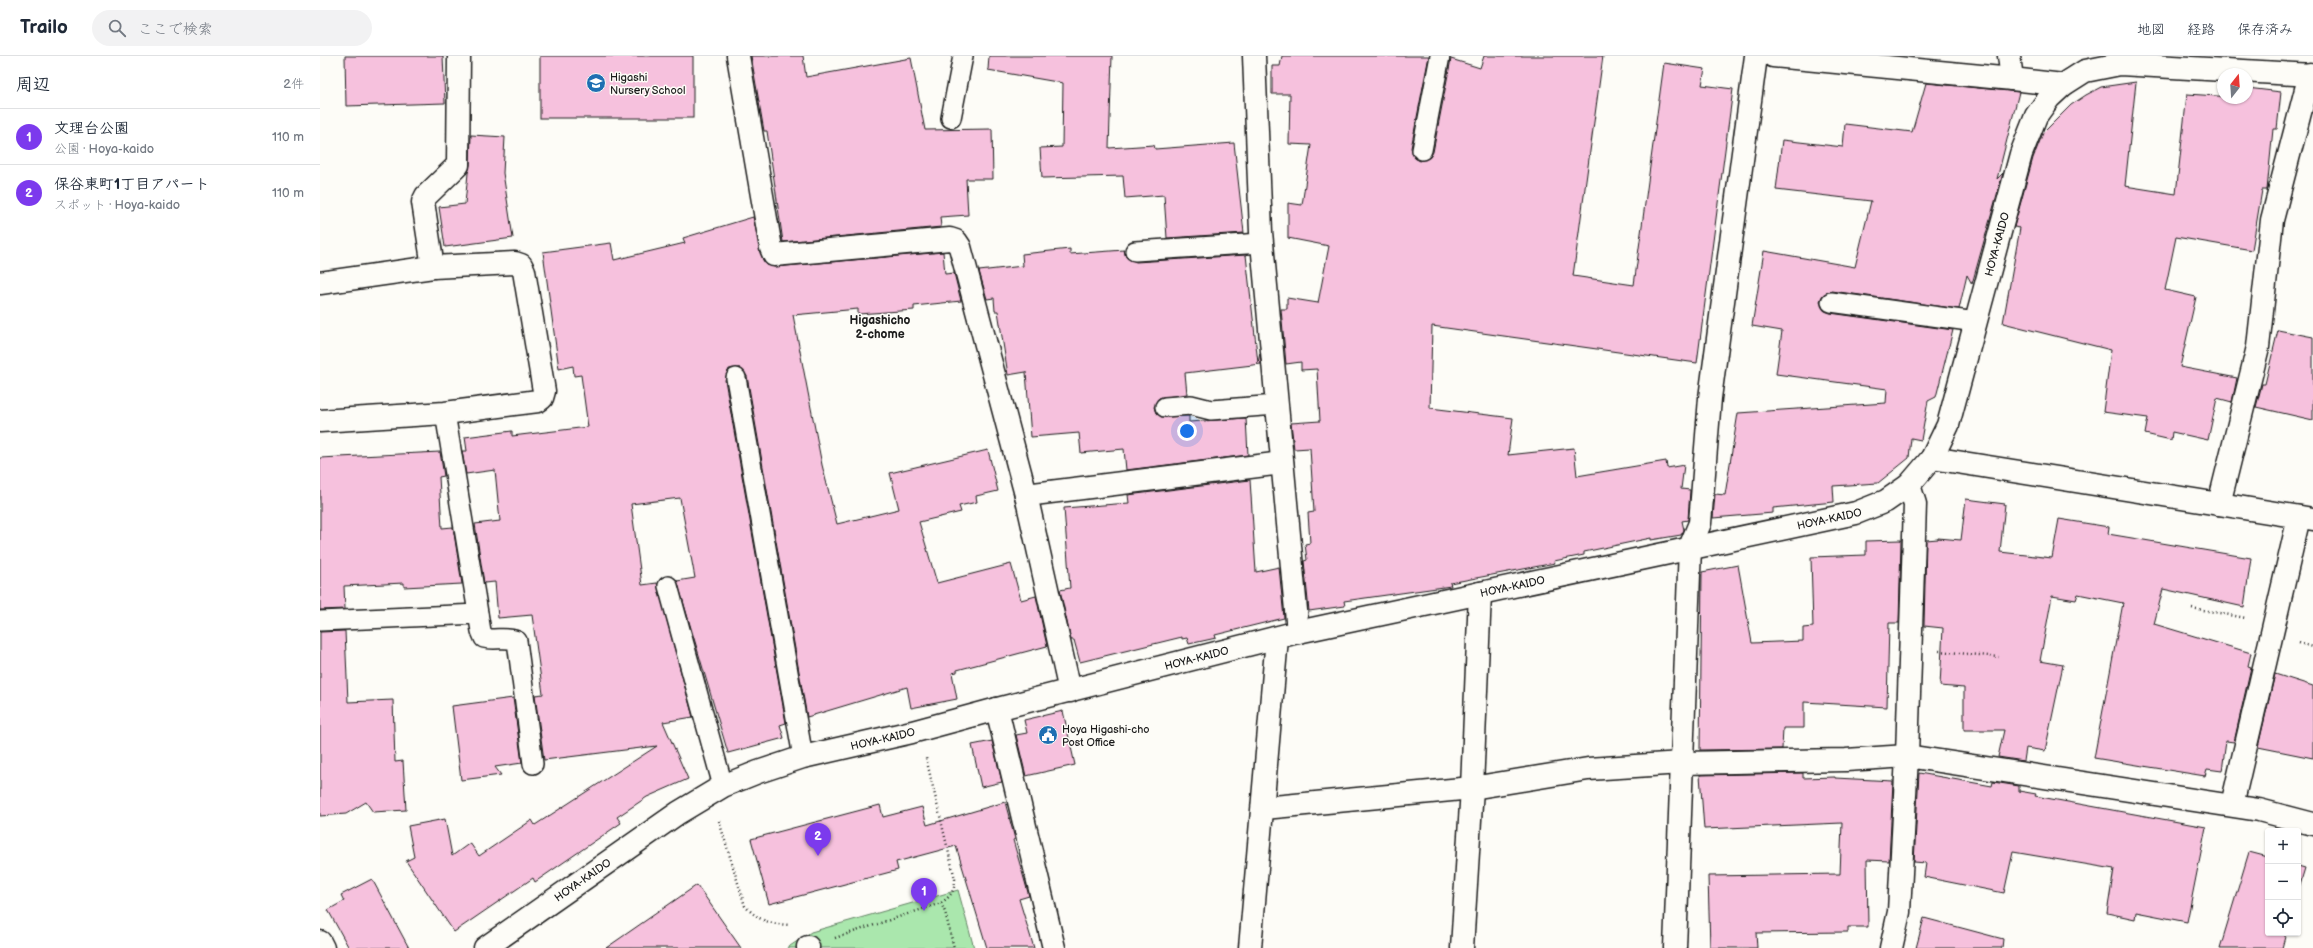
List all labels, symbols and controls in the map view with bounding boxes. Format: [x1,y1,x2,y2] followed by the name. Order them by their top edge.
[92,10,372,46] search box
[20,16,68,39] text: Trailo
[106,17,128,39] icon: search
[138,20,213,39] text: ここで検索
[2137,21,2165,38] text: 地図
[2187,21,2215,38] text: 経路
[2237,21,2293,38] text: 保存済み
[2217,68,2253,104] north arrow
[610,71,685,97] place label: Higashi Nursery School
[585,72,607,94] school or university icon: Higashi Nursery School
[16,75,50,95] text: 周辺
[283,76,304,92] text: 2件
[54,119,129,138] text: 文理台公園
[26,129,32,145] text: 1
[272,129,304,145] text: 110 m
[54,141,154,157] text: 公園 · Hoya-kaido
[54,175,209,194] text: 保谷東町1丁目アパート
[25,185,33,201] text: 2
[272,185,304,201] text: 110 m
[54,197,180,213] text: スポット · Hoya-kaido
[1982,211,2012,278] street label: HOYA-KAIDO
[850,313,911,342] district label: Higashicho 2-chome
[1177,421,1197,441] your location
[1796,505,1864,532] street label: HOYA-KAIDO
[1479,573,1546,599] street label: HOYA-KAIDO
[1163,644,1230,672] street label: HOYA-KAIDO
[1062,723,1150,749] place label: Hoya Higashi-cho Post Office
[1037,724,1059,746] public building icon: Hoya Higashi-cho Post Office
[849,725,916,752] street label: HOYA-KAIDO
[805,823,831,856] pin: 2
[2265,828,2301,936] map controls
[2265,828,2301,864] button: +
[552,856,613,904] street label: HOYA-KAIDO
[2265,864,2301,900] button: −
[911,878,937,911] pin: 1
[2265,900,2301,936] button: locate

